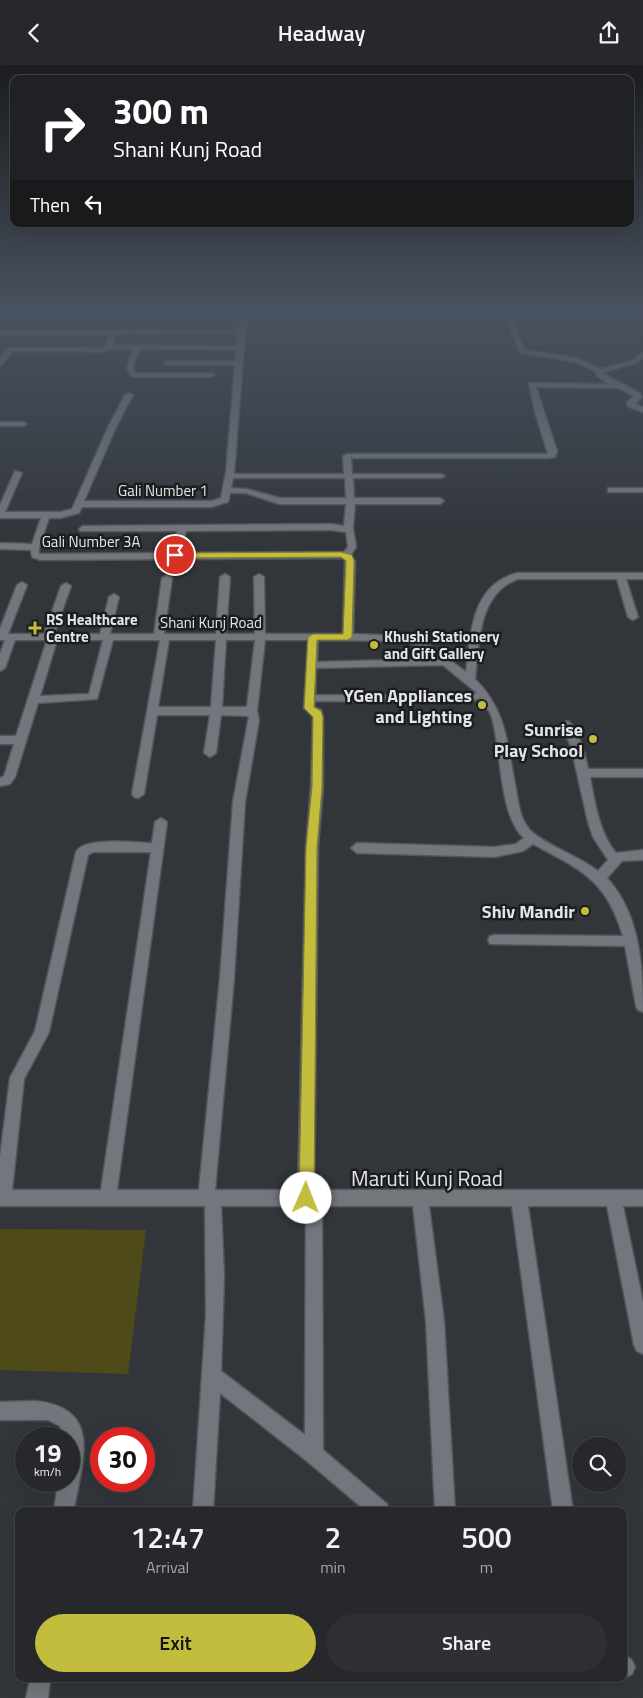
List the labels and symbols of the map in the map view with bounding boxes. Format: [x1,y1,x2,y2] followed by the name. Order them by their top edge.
[118,479,208,502] street label: Gali Number 1
[42,530,140,553] street label: Gali Number 3A
[154,534,196,576] pin
[46,608,138,648] place label: RS Healthcare Centre
[160,611,262,634] street label: Shani Kunj Road
[28,621,42,635] marker: RS Healthcare Centre
[384,625,500,665] place label: Khushi Stationery and Gift Gallery
[368,639,380,651] marker: Khushi Stationery and Gift Gallery
[344,682,472,730] place label: YGen Appliances and Lighting
[476,699,488,711] marker: YGen Appliances and Lighting
[494,716,583,764] place label: Sunrise Play School
[587,733,599,745] marker: Sunrise Play School
[482,898,575,925] place label: Shiv Mandir
[579,905,591,917] marker: Shiv Mandir
[351,1162,503,1194] street label: Maruti Kunj Road
[279,1171,331,1223] position arrow
[90,1427,155,1492] speed limit sign: 30

